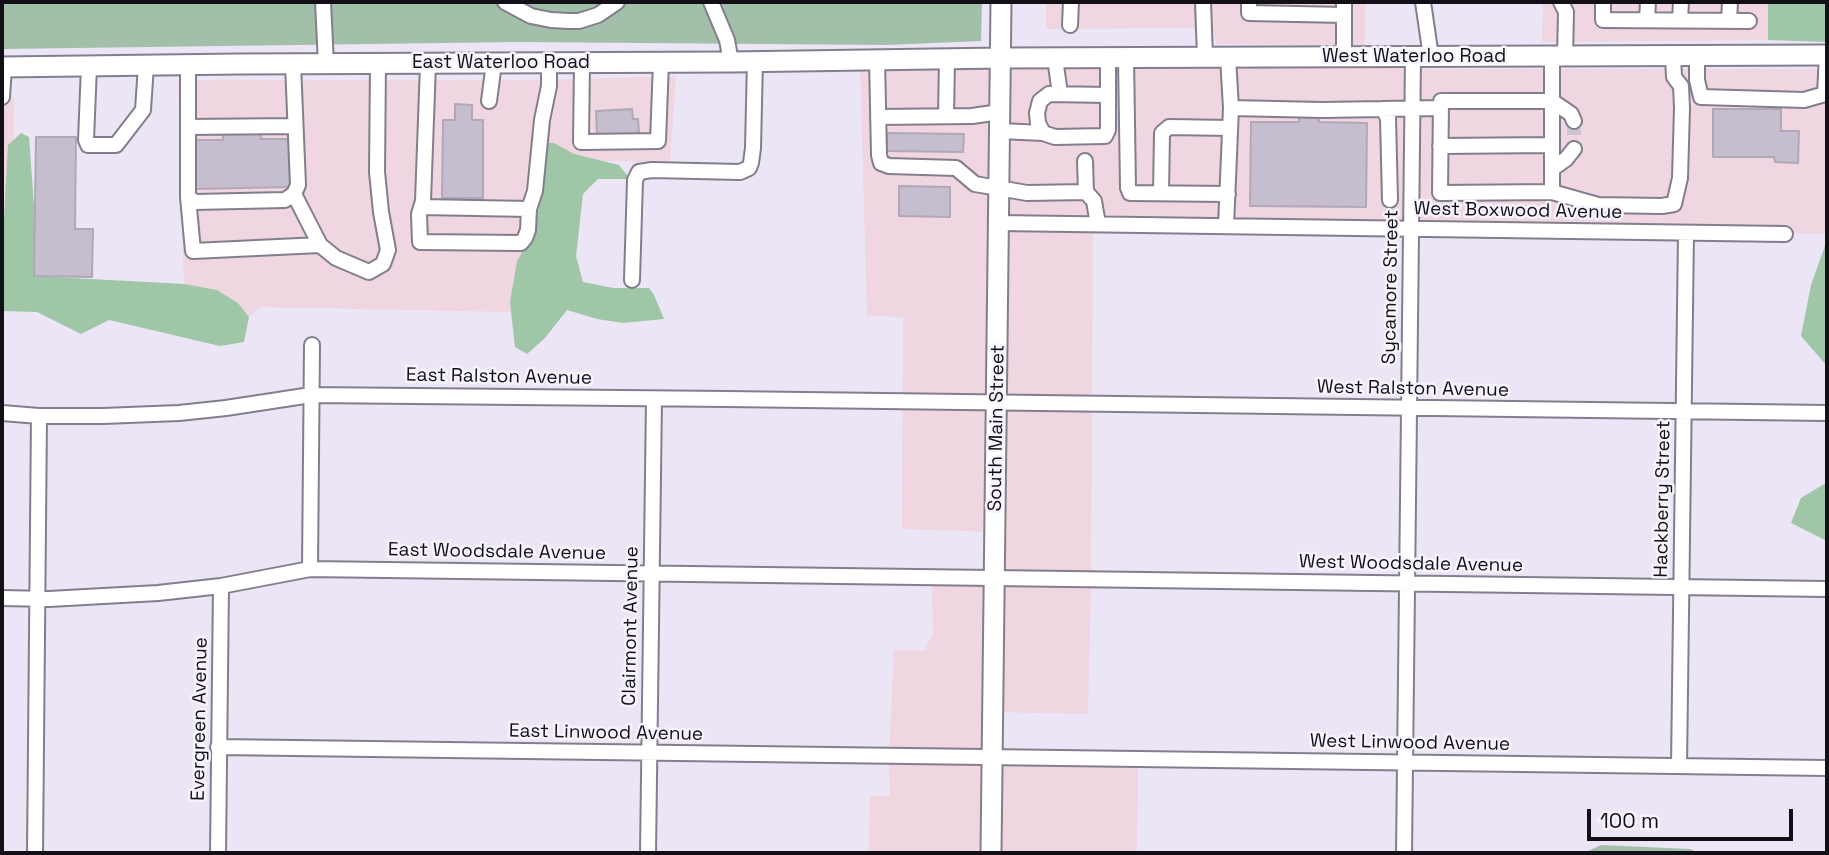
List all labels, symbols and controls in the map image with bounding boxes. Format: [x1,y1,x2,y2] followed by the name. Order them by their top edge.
[1322,46,1506,68] street label: West Waterloo Road
[412,52,590,74] street label: East Waterloo Road
[1413,198,1623,224] street label: West Boxwood Avenue
[1378,209,1404,365] street label: Sycamore Street
[984,344,1010,512] street label: South Main Street
[406,364,592,390] street label: East Ralston Avenue
[1317,376,1509,402] street label: West Ralston Avenue
[1650,420,1676,578] street label: Hackberry Street
[388,539,606,565] street label: East Woodsdale Avenue
[618,546,644,706] street label: Clairmont Avenue
[1299,551,1523,577] street label: West Woodsdale Avenue
[187,637,213,801] street label: Evergreen Avenue
[509,720,703,746] street label: East Linwood Avenue
[1310,730,1510,756] street label: West Linwood Avenue
[1591,796,1798,840] scale bar
[1600,807,1659,834] text: 100 m

